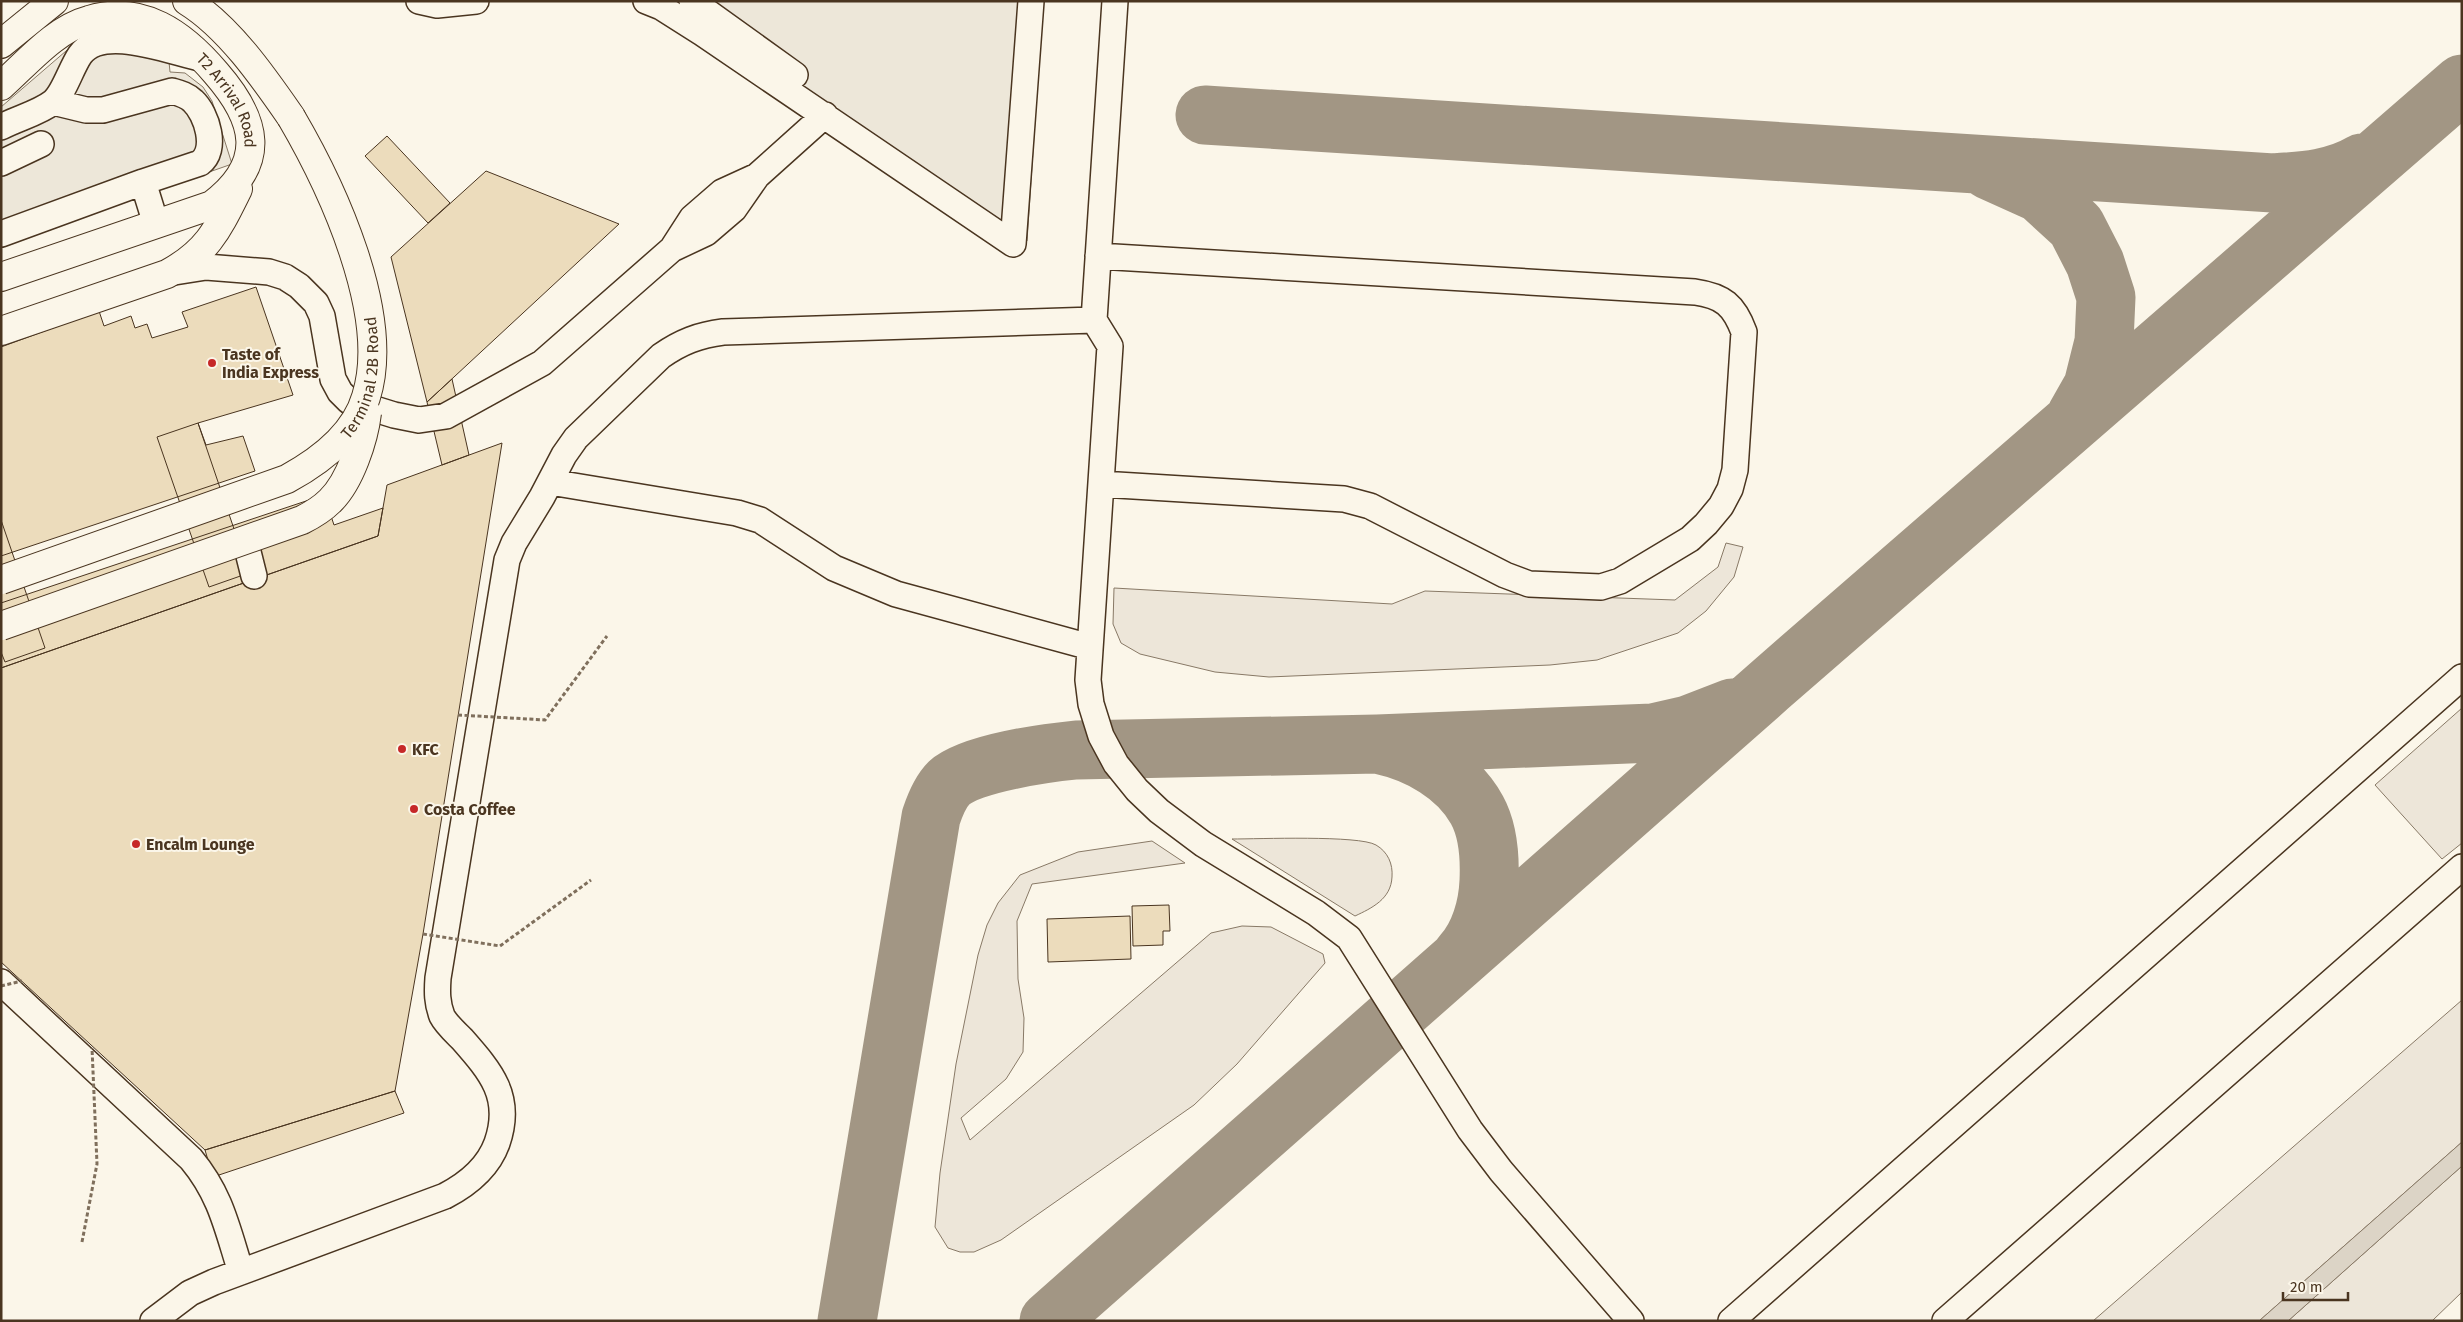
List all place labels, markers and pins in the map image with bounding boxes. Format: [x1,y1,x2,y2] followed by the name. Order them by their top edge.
[222,345,319,382] place label: Taste of India Express
[206,357,218,369] marker: Taste of India Express
[412,740,440,759] place label: KFC
[396,743,408,755] marker: KFC
[424,800,516,819] place label: Costa Coffee
[408,803,420,815] marker: Costa Coffee
[146,835,255,854] place label: Encalm Lounge
[130,838,142,850] marker: Encalm Lounge

